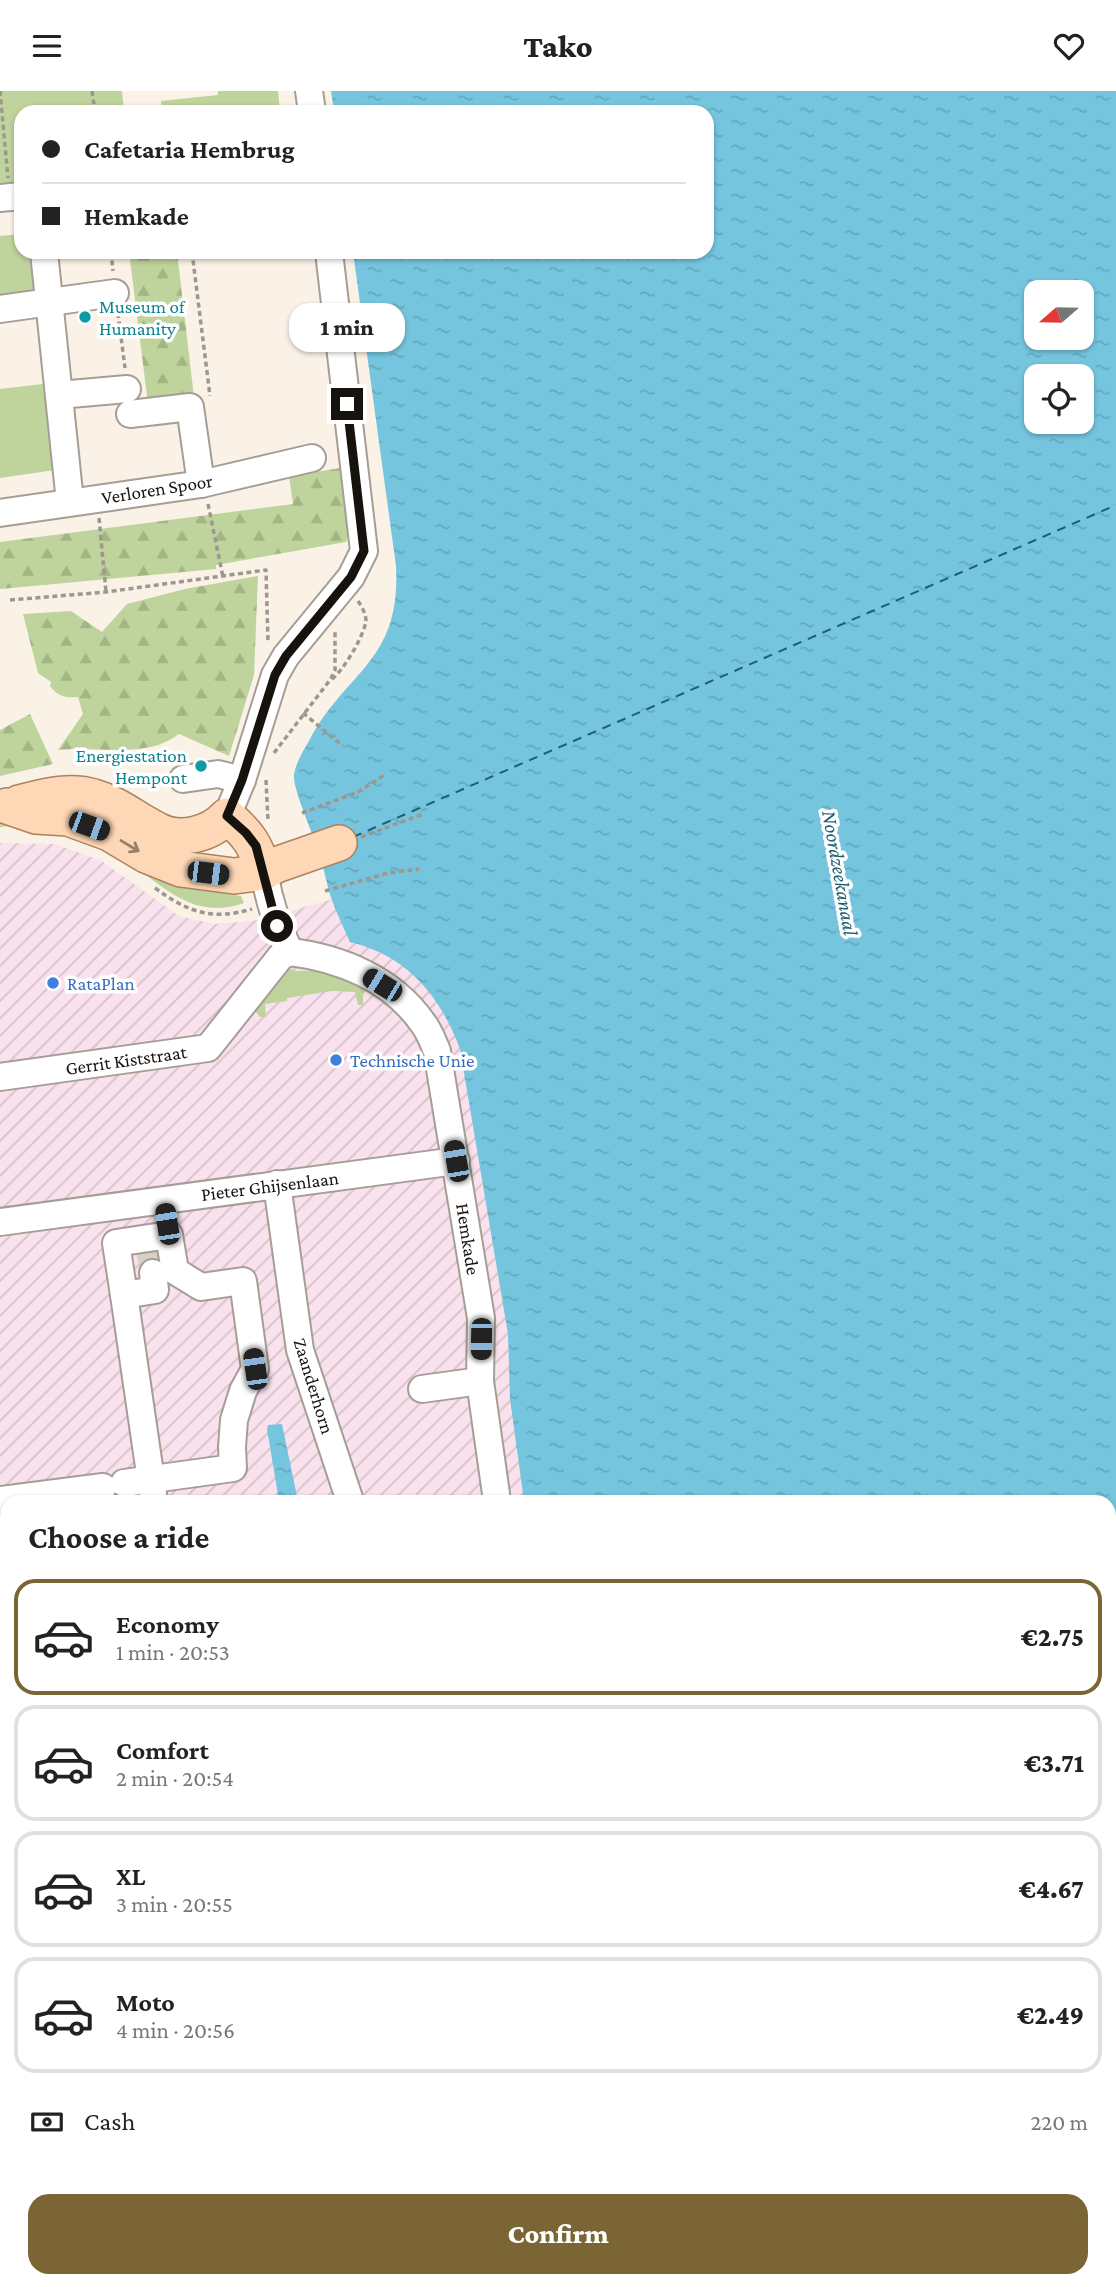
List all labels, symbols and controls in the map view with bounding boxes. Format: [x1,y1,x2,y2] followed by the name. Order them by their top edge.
[28,27,66,65] icon: menu
[1050,27,1088,65] icon: heart
[523,28,593,64] text: Tako
[84,135,295,164] text: Cafetaria Hembrug
[84,202,189,231] text: Hemkade
[1024,280,1094,350] north arrow
[1024,280,1094,434] map controls
[99,296,186,339] place label: Museum of Humanity
[289,303,405,351] callout: 1 min
[77,309,93,325] marker: Museum of Humanity
[320,314,374,340] text: 1 min
[1024,364,1094,434] button: locate
[331,388,363,420] route end
[100,470,214,508] street label: Verloren Spoor
[76,745,188,788] place label: Energiestation Hempont
[193,758,209,774] marker: Energiestation Hempont
[66,809,113,843] car
[817,809,863,938] water label: Noordzeekanaal
[120,839,140,853] one-way arrow
[186,860,231,886] car
[261,910,293,942] route start
[359,965,406,1005] car
[67,973,135,994] place label: RataPlan
[45,975,61,991] marker: RataPlan
[64,1041,189,1079] street label: Gerrit Kiststraat
[350,1050,474,1071] place label: Technische Unie
[328,1052,344,1068] marker: Technische Unie
[443,1138,470,1184] car
[200,1167,340,1206] street label: Pieter Ghijsenlaan
[154,1202,181,1246] car
[452,1202,484,1276] street label: Hemkade
[471,1318,492,1360] car
[289,1335,339,1437] street label: Zaanderhorn
[242,1347,269,1391] car
[28,1519,209,1555] text: Choose a ride
[32,1606,95,1669] icon: car
[116,1610,219,1639] text: Economy
[1021,1623,1084,1652] text: €2.75
[116,1639,230,1665] text: 1 min · 20:53
[32,1732,95,1795] icon: car
[116,1736,209,1765] text: Comfort
[1024,1749,1084,1778] text: €3.71
[116,1765,234,1791] text: 2 min · 20:54
[32,1858,95,1921] icon: car
[116,1862,145,1891] text: XL
[1019,1875,1084,1904] text: €4.67
[116,1891,233,1917] text: 3 min · 20:55
[32,1984,95,2047] icon: car
[116,1988,175,2017] text: Moto
[1017,2001,1084,2030] text: €2.49
[116,2017,235,2043] text: 4 min · 20:56
[28,2103,66,2141] icon: cash
[84,2107,135,2136] text: Cash
[1030,2109,1088,2135] text: 220 m
[28,2194,1088,2274] button: Confirm

